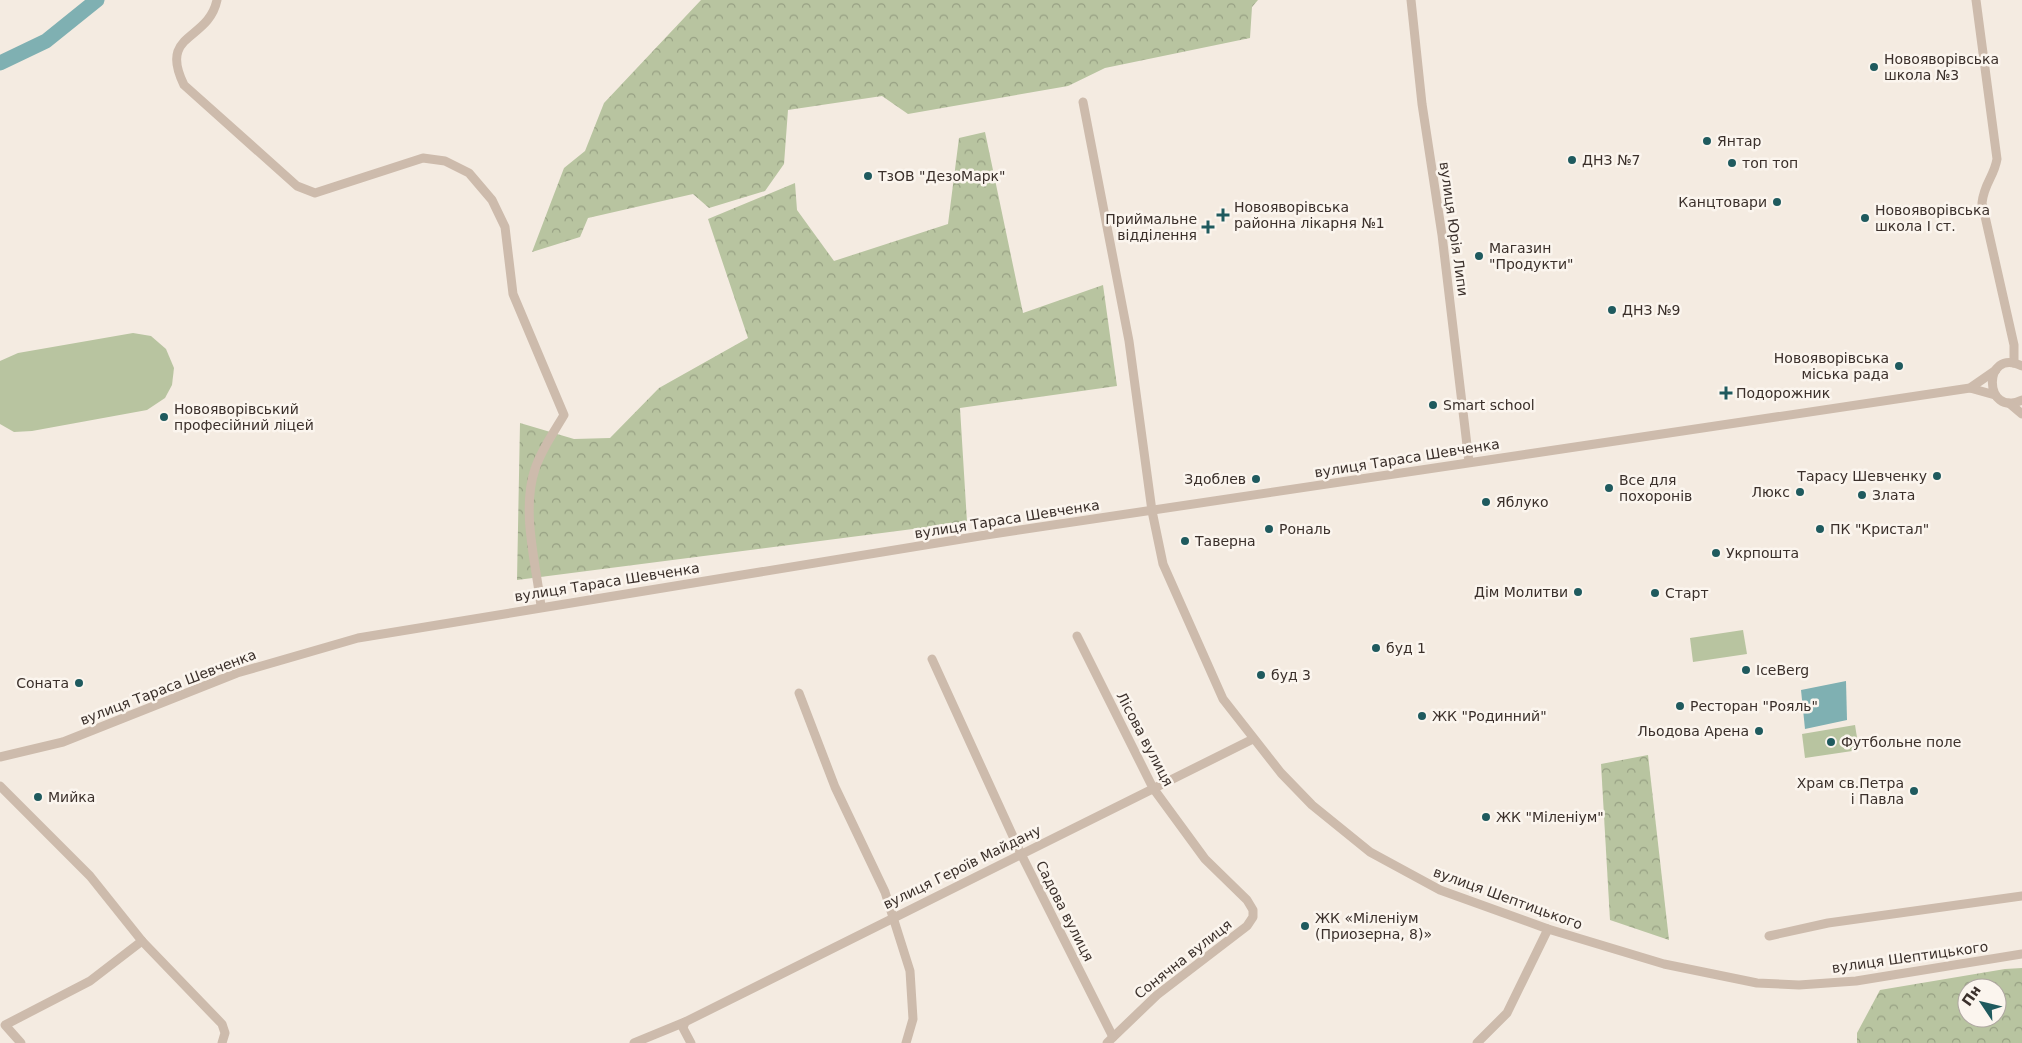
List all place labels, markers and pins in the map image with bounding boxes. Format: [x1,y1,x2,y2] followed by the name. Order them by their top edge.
[1884,51,1999,83] place label: Новояворівська школа №3
[1868,61,1880,73] marker: Новояворівська школа №3
[1717,133,1762,149] place label: Янтар
[1701,135,1713,147] marker: Янтар
[1582,152,1640,168] place label: ДНЗ №7
[1566,154,1578,166] marker: ДНЗ №7
[1742,155,1798,171] place label: топ топ
[1726,157,1738,169] marker: топ топ
[877,168,1006,184] place label: ТзОВ "ДезоМарк"
[862,170,874,182] marker: ТзОВ "ДезоМарк"
[1678,194,1767,210] place label: Канцтовари
[1771,196,1783,208] marker: Канцтовари
[1234,199,1385,231] place label: Новояворівська районна лікарня №1
[1875,202,1990,234] place label: Новояворівська школа І ст.
[1216,208,1230,222] marker: Новояворівська районна лікарня №1
[1105,211,1197,243] place label: Приймальне відділення
[1859,212,1871,224] marker: Новояворівська школа І ст.
[1201,220,1215,234] marker: Приймальне відділення
[1489,240,1574,272] place label: Магазин "Продукти"
[1473,250,1485,262] marker: Магазин "Продукти"
[1622,302,1680,318] place label: ДНЗ №9
[1606,304,1618,316] marker: ДНЗ №9
[1774,350,1889,382] place label: Новояворівська міська рада
[1893,360,1905,372] marker: Новояворівська міська рада
[1736,385,1830,401] place label: Подорожник
[1720,387,1732,399] marker: Подорожник
[1443,397,1535,413] place label: Smart school
[1427,399,1439,411] marker: Smart school
[174,401,314,433] place label: Новояворівський професійний ліцей
[158,411,170,423] marker: Новояворівський професійний ліцей
[1796,468,1927,484] place label: Тарасу Шевченку
[1931,470,1943,482] marker: Тарасу Шевченку
[1184,471,1246,487] place label: Здоблев
[1619,472,1692,504] place label: Все для похоронів
[1250,473,1262,485] marker: Здоблев
[1603,482,1615,494] marker: Все для похоронів
[1752,484,1790,500] place label: Люкс
[1794,486,1806,498] marker: Люкс
[1872,487,1915,503] place label: Злата
[1856,489,1868,501] marker: Злата
[1496,494,1549,510] place label: Яблуко
[1480,496,1492,508] marker: Яблуко
[1279,521,1331,537] place label: Рональ
[1830,521,1929,537] place label: ПК "Кристал"
[1263,523,1275,535] marker: Рональ
[1814,523,1826,535] marker: ПК "Кристал"
[1194,533,1256,549] place label: Таверна
[1179,535,1191,547] marker: Таверна
[1726,545,1799,561] place label: Укрпошта
[1710,547,1722,559] marker: Укрпошта
[1474,584,1568,600] place label: Дім Молитви
[1665,585,1709,601] place label: Старт
[1572,586,1584,598] marker: Дім Молитви
[1649,587,1661,599] marker: Старт
[1386,640,1426,656] place label: буд 1
[1370,642,1382,654] marker: буд 1
[1756,662,1809,678] place label: IceBerg
[1740,664,1752,676] marker: IceBerg
[1271,667,1311,683] place label: буд 3
[1255,669,1267,681] marker: буд 3
[16,675,69,691] place label: Соната
[73,677,85,689] marker: Соната
[1690,698,1818,714] place label: Ресторан "Рояль"
[1674,700,1686,712] marker: Ресторан "Рояль"
[1432,708,1547,724] place label: ЖК "Родинний"
[1416,710,1428,722] marker: ЖК "Родинний"
[1637,723,1749,739] place label: Льодова Арена
[1753,725,1765,737] marker: Льодова Арена
[1841,734,1961,750] place label: Футбольне поле
[1825,736,1837,748] marker: Футбольне поле
[1797,775,1904,807] place label: Храм св.Петра і Павла
[1908,785,1920,797] marker: Храм св.Петра і Павла
[48,789,95,805] place label: Мийка
[32,791,44,803] marker: Мийка
[1496,809,1604,825] place label: ЖК "Міленіум"
[1480,811,1492,823] marker: ЖК "Міленіум"
[1315,910,1432,942] place label: ЖК «Міленіум (Приозерна, 8)»
[1299,920,1311,932] marker: ЖК «Міленіум (Приозерна, 8)»

